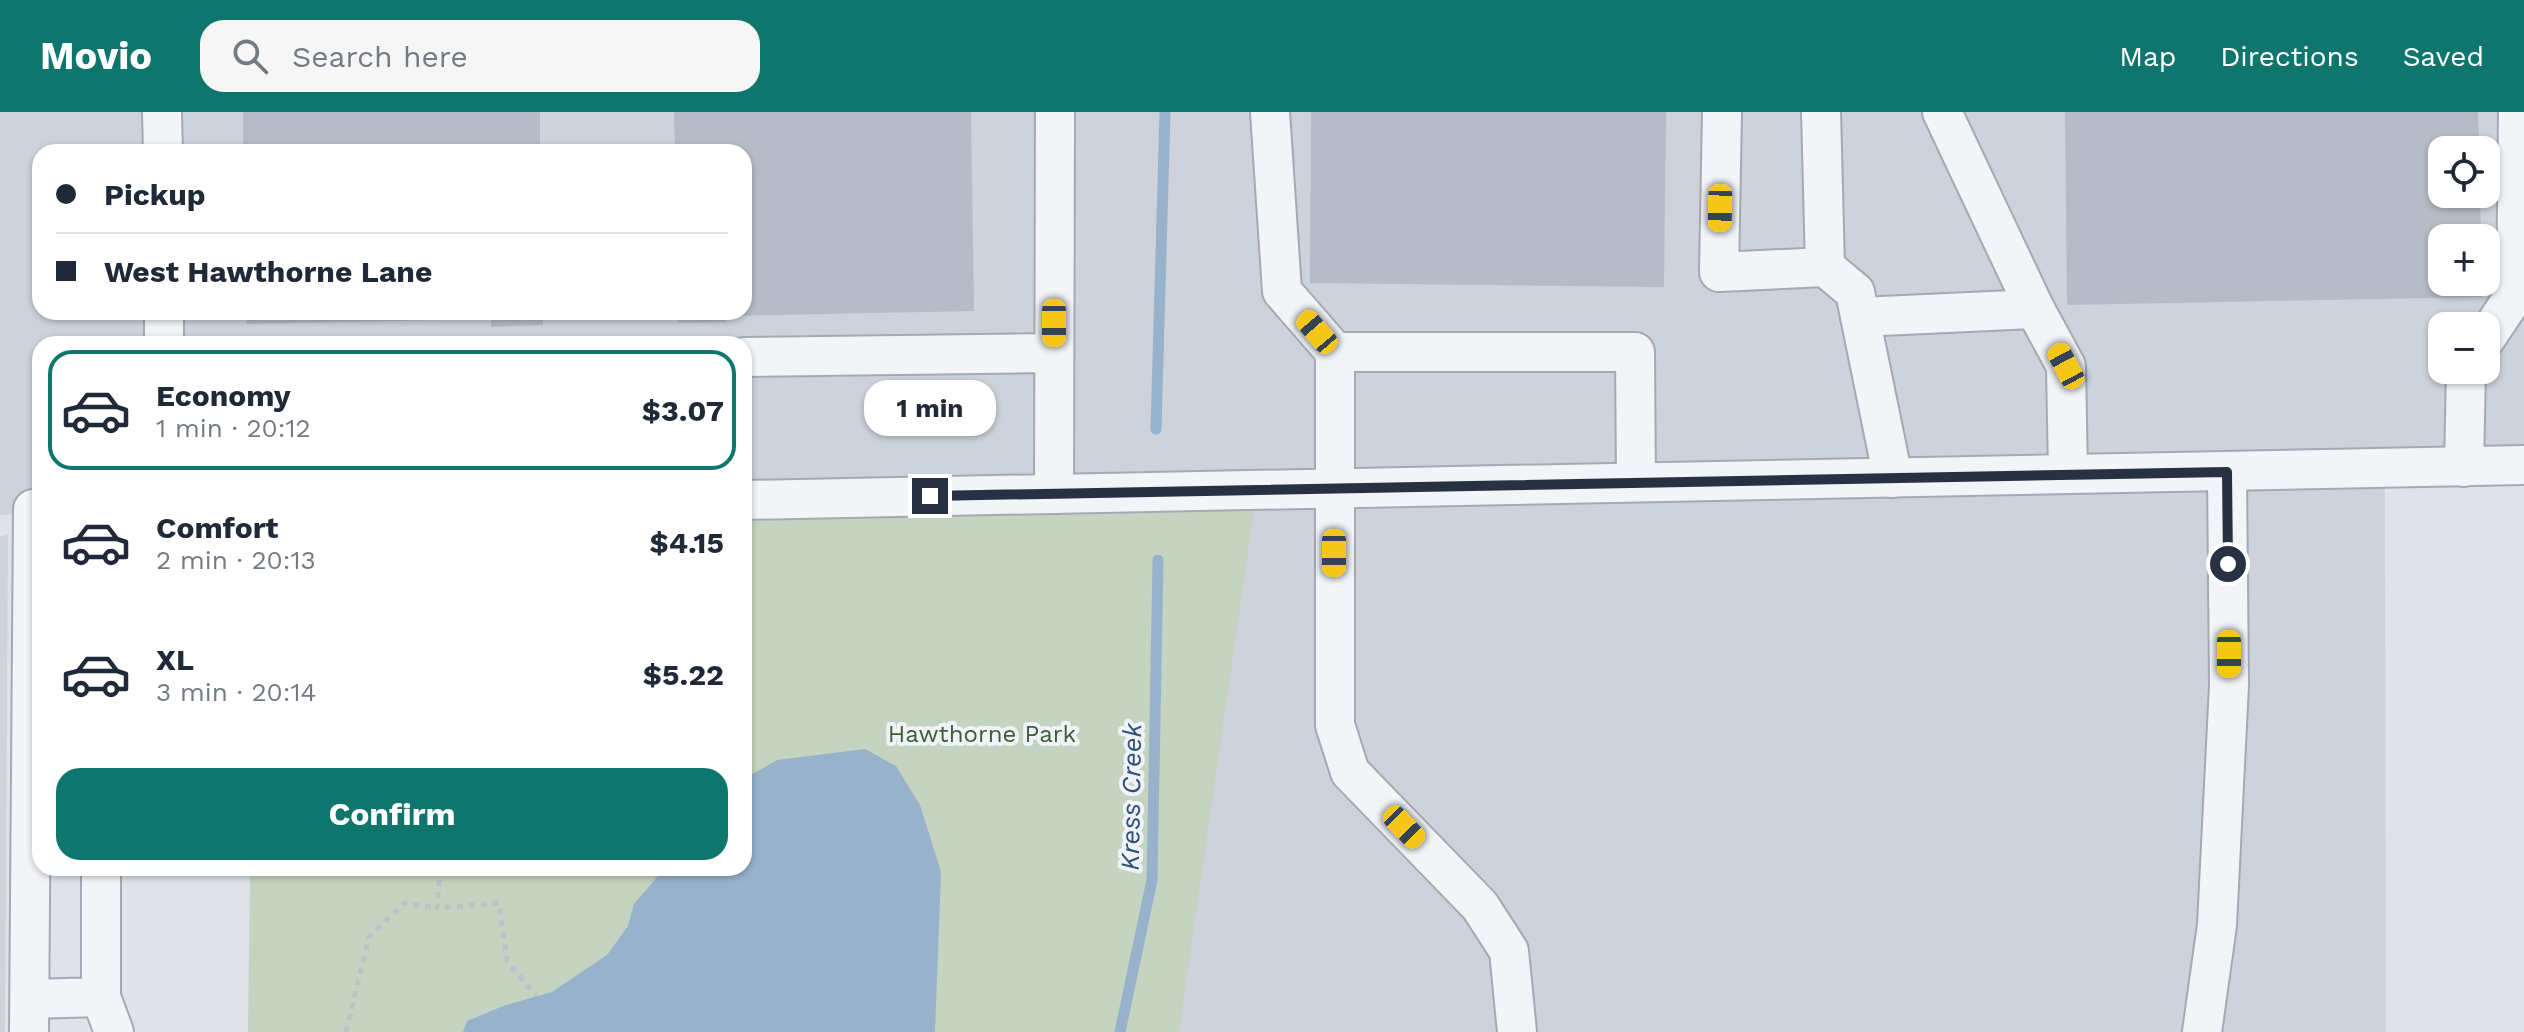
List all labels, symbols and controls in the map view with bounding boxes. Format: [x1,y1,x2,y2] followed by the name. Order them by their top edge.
[200,20,760,92] search box
[40,34,152,78] text: Movio
[228,34,272,78] icon: search
[292,39,468,74] text: Search here
[2119,40,2176,73] text: Map
[2220,40,2359,73] text: Directions
[2403,40,2484,73] text: Saved
[2428,136,2500,384] map controls
[2428,136,2500,208] button: locate
[104,177,206,212] text: Pickup
[1708,184,1732,232] car
[2428,224,2500,296] button: +
[104,254,432,289] text: West Hawthorne Lane
[1042,299,1066,347] car
[1292,306,1342,358] car
[2428,312,2500,384] button: −
[2044,339,2088,393] car
[60,374,132,446] icon: car
[156,378,291,413] text: Economy
[864,380,996,436] callout: 1 min
[642,393,724,428] text: $3.07
[897,393,963,423] text: 1 min
[156,413,311,443] text: 1 min · 20:12
[912,478,948,514] route end
[60,506,132,578] icon: car
[156,510,278,545] text: Comfort
[649,525,724,560] text: $4.15
[1322,529,1346,577] car
[156,545,316,575] text: 2 min · 20:13
[2210,546,2246,582] route start
[2217,630,2241,678] car
[60,638,132,710] icon: car
[156,642,194,677] text: XL
[643,657,724,692] text: $5.22
[156,677,316,707] text: 3 min · 20:14
[888,720,1077,748] park label: Hawthorne Park
[1115,722,1147,871] water label: Kress Creek
[56,768,728,860] button: Confirm
[1379,801,1429,853] car

